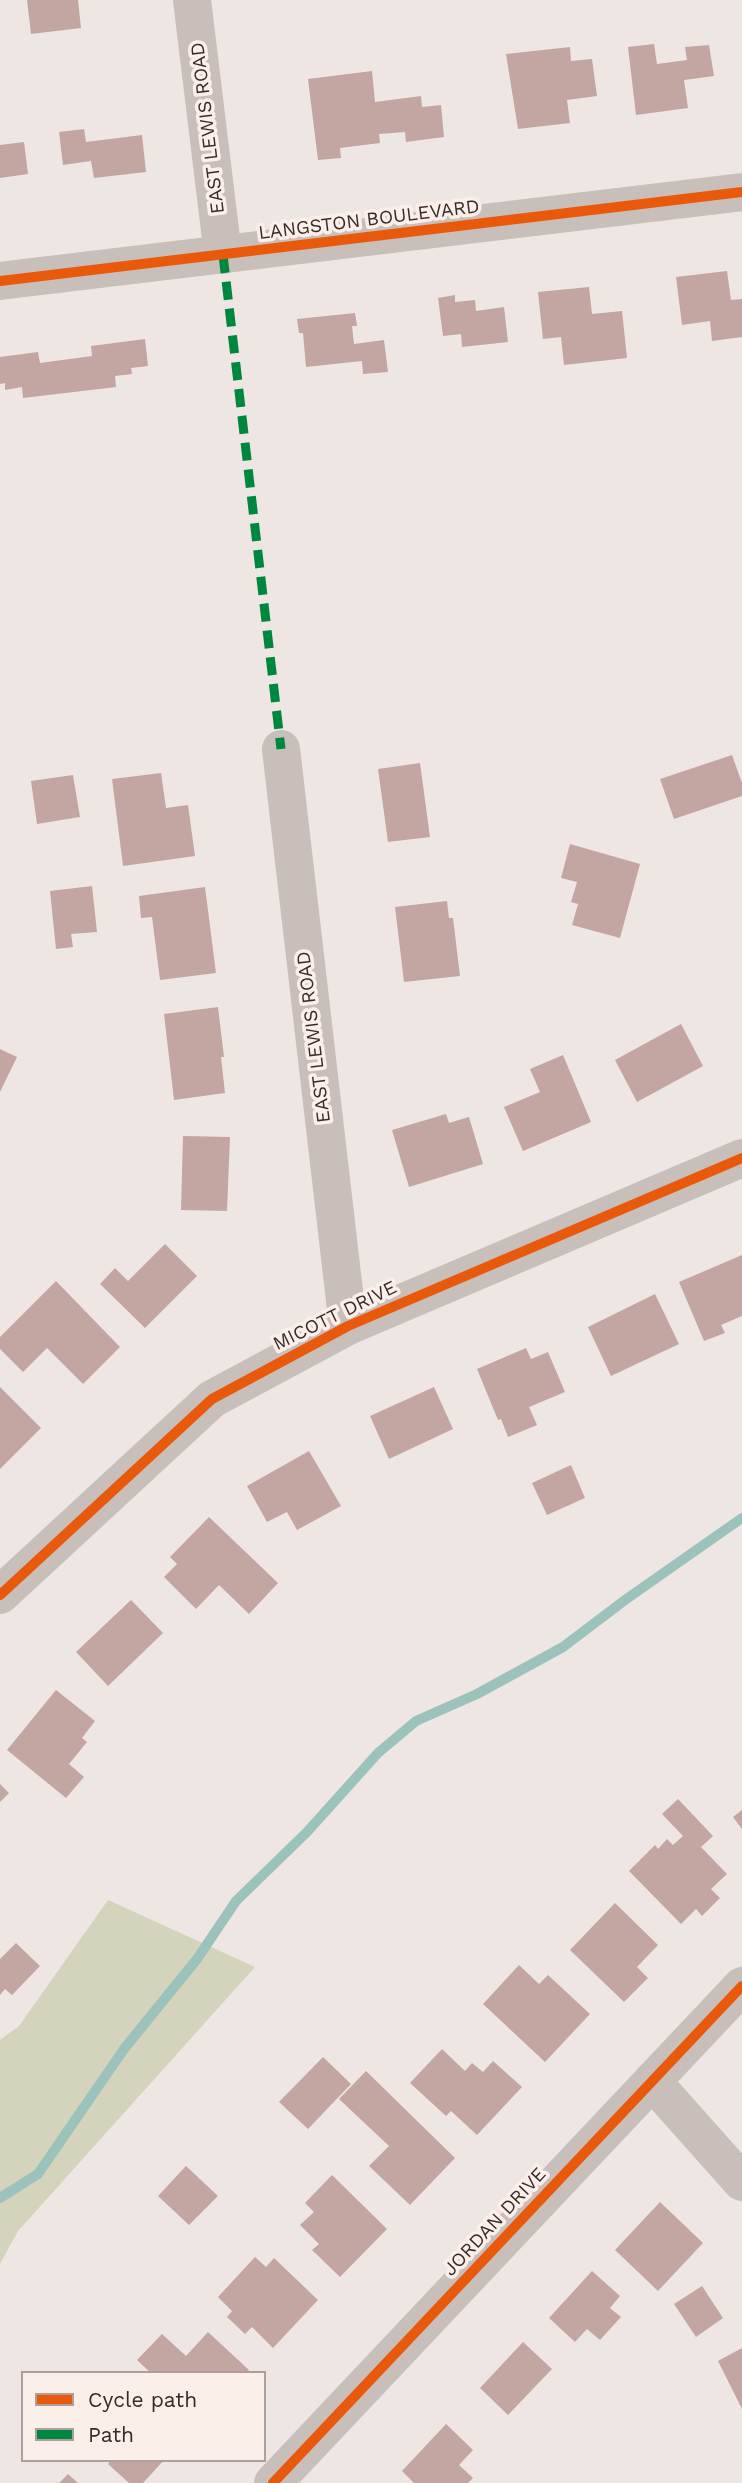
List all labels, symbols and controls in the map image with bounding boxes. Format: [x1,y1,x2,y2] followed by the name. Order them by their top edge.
[186,41,230,215] street label: EAST LEWIS ROAD
[257,195,481,245] street label: LANGSTON BOULEVARD
[292,950,336,1124] street label: EAST LEWIS ROAD
[270,1276,400,1356] street label: MICOTT DRIVE
[439,2163,551,2281] street label: JORDAN DRIVE
[21,2371,266,2462] legend
[88,2387,197,2412] text: Cycle path
[88,2422,134,2447] text: Path

